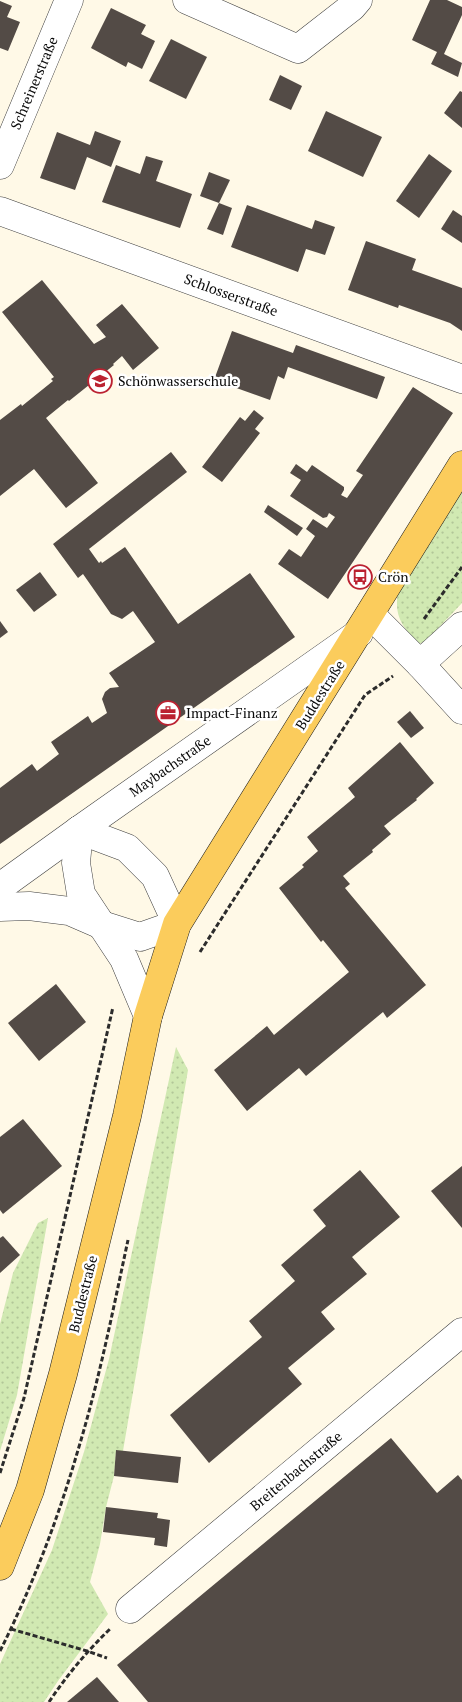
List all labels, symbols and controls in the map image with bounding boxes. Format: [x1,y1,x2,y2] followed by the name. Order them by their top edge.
[5,33,62,132] street label: Schreinerstraße
[182,269,281,320] street label: Schlosserstraße
[87,368,113,394] school or university icon: Schönwasserschule
[118,371,238,390] place label: Schönwasserschule
[347,564,373,590] bus stop icon: Crön
[378,567,409,586] place label: Crön
[291,656,349,733] street label: Buddestraße
[155,700,181,726] office icon: Impact-Finanz
[186,703,278,722] place label: Impact-Finanz
[125,730,214,801] street label: Maybachstraße
[64,1253,101,1334] street label: Buddestraße
[246,1426,346,1515] street label: Breitenbachstraße

